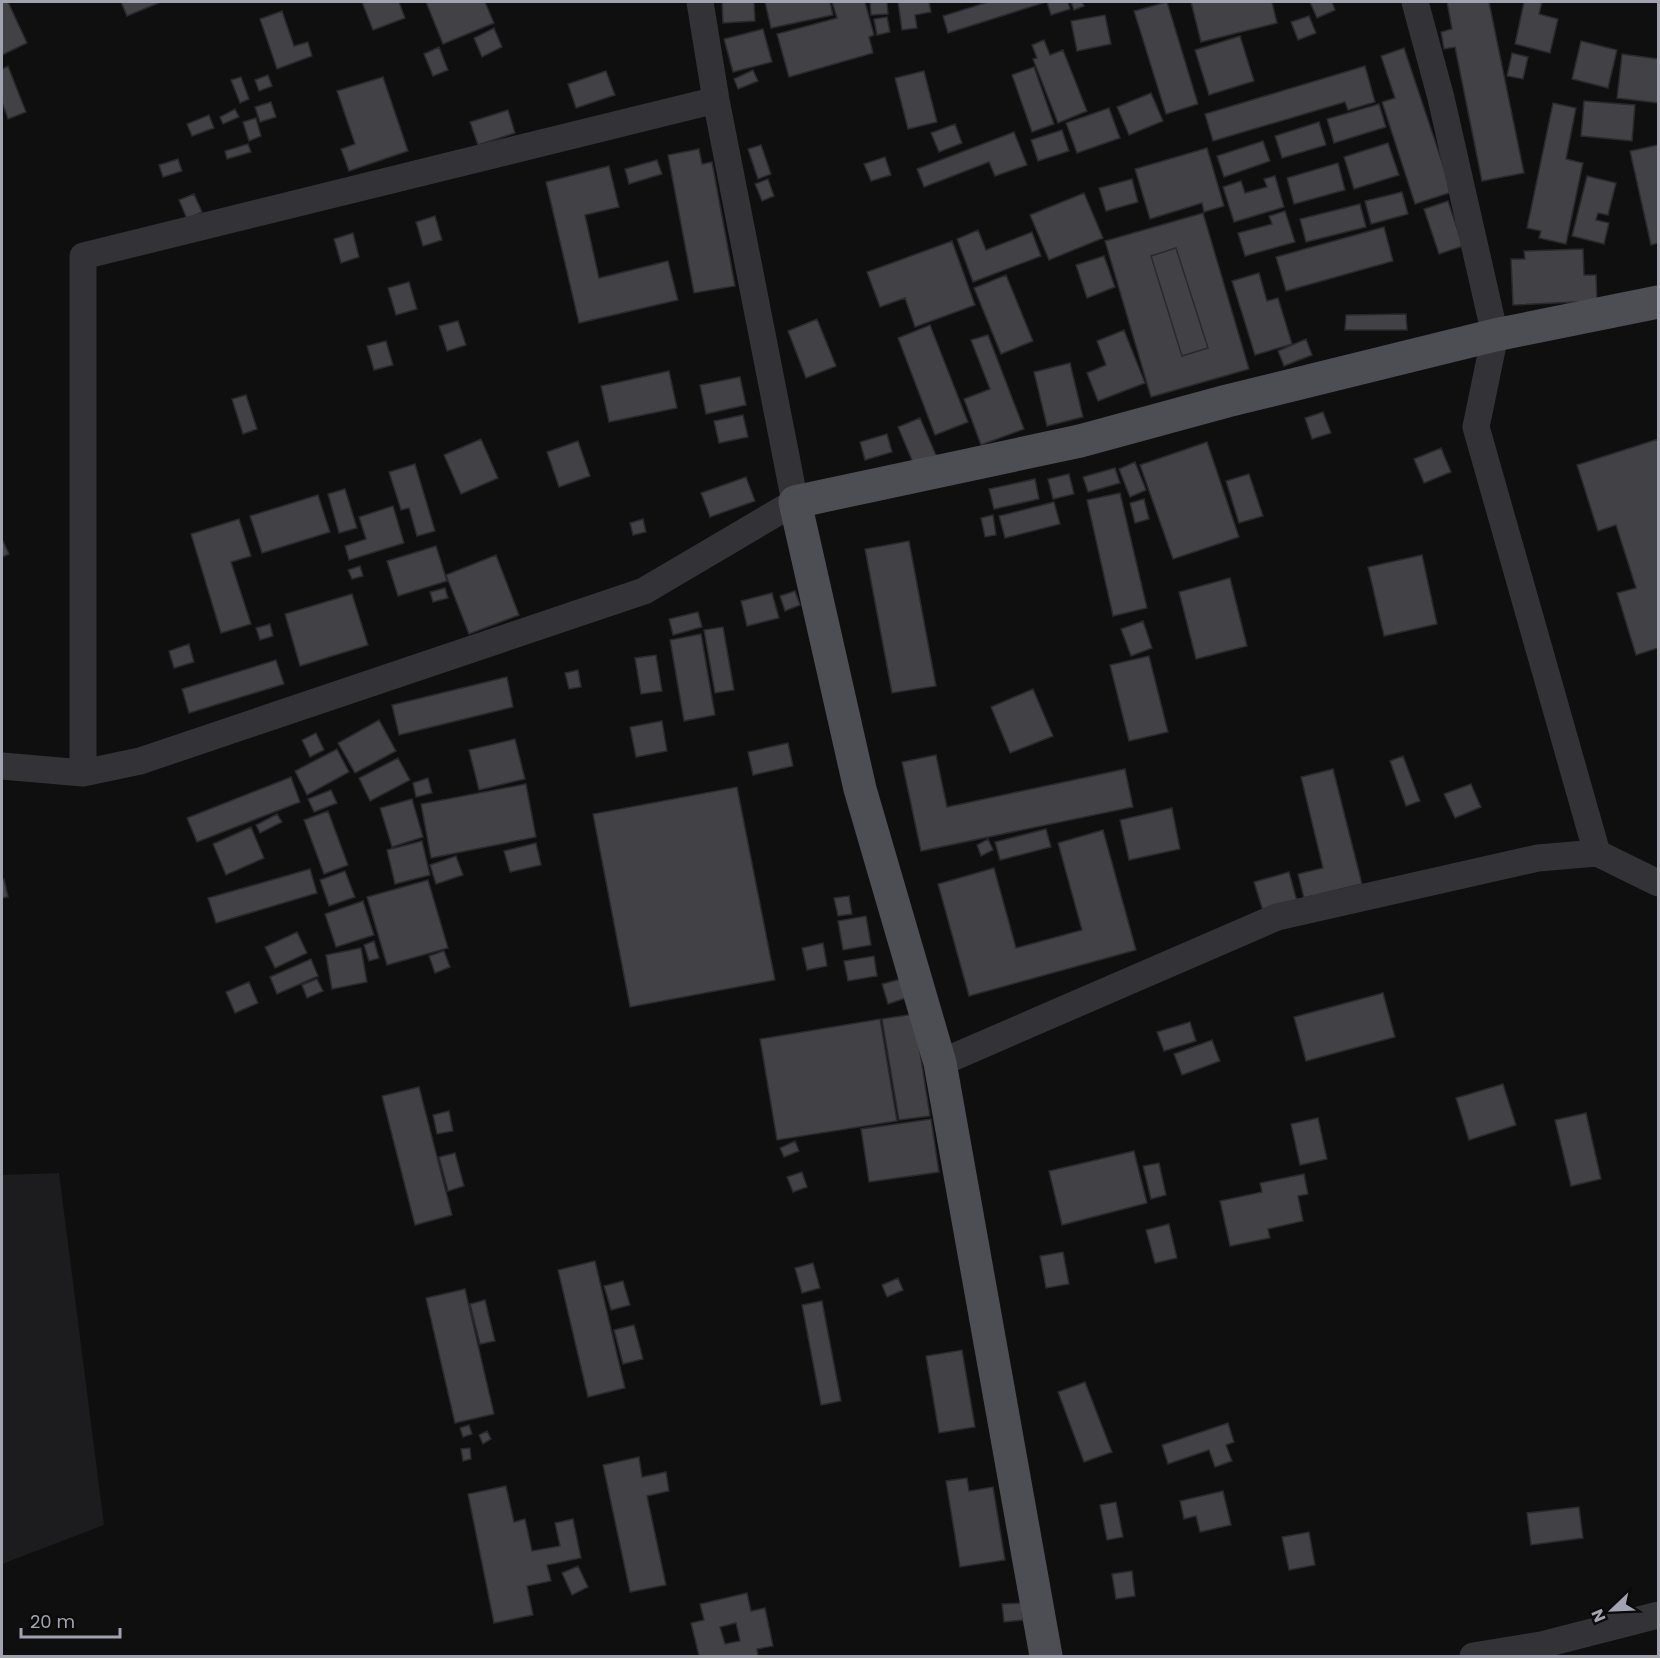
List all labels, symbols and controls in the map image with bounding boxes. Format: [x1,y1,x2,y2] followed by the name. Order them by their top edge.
[1582,1580,1642,1640] north arrow
[21,1601,120,1639] scale bar
[1586,1606,1612,1626] text: N
[30,1609,75,1634] text: 20 m

